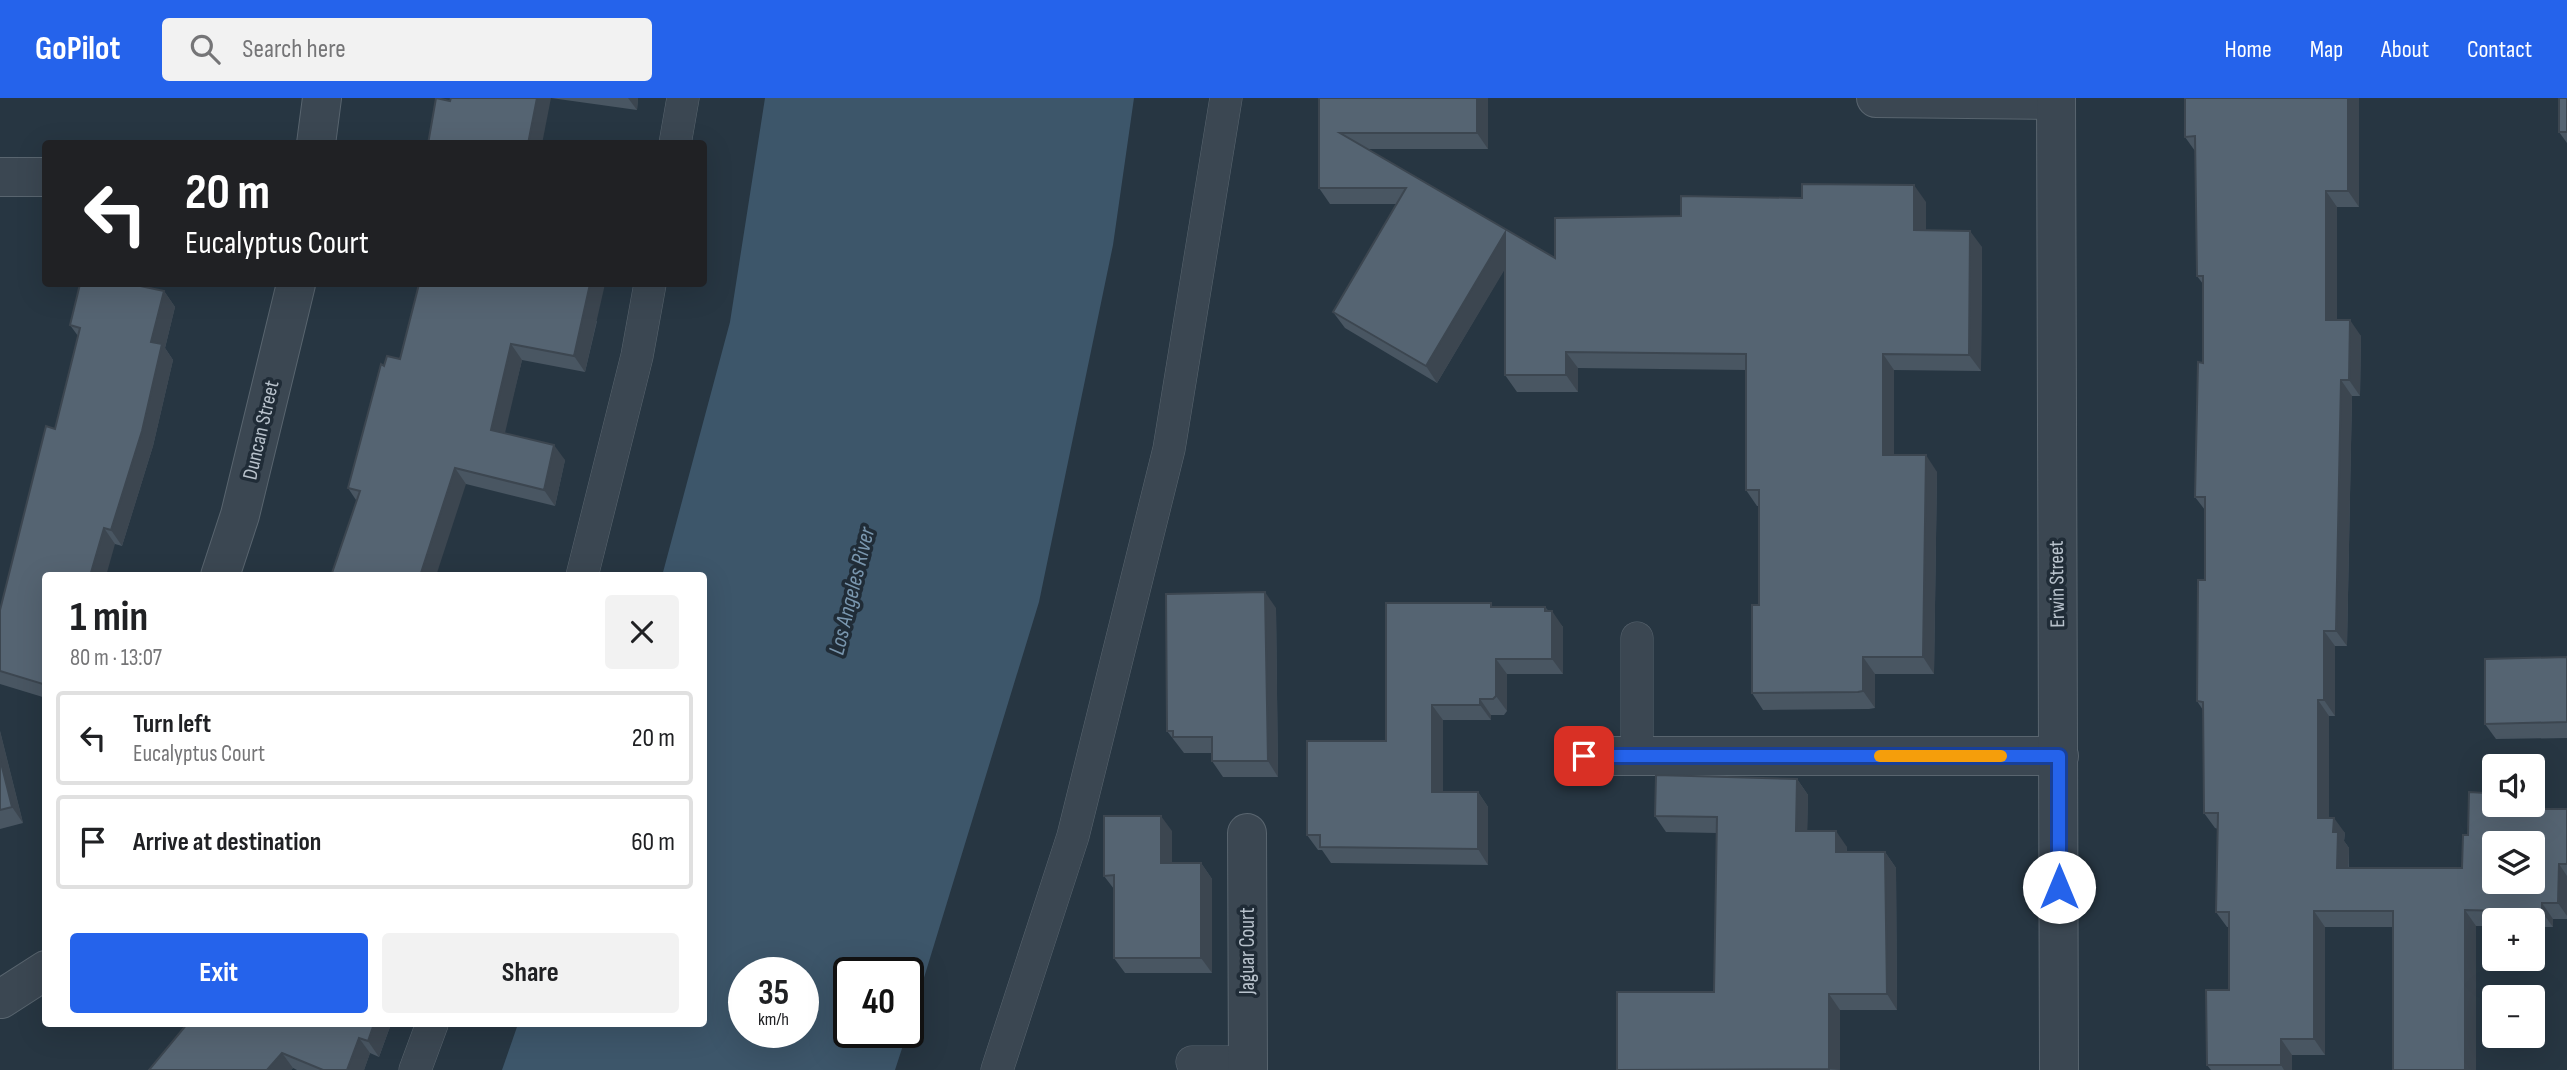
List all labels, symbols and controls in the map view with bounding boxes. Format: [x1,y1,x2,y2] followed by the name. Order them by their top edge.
[162,18,652,81] search box
[35,29,120,69] text: GoPilot
[186,30,224,68] icon: search
[242,34,346,65] text: Search here
[2224,35,2272,64] text: Home
[2310,35,2343,64] text: Map
[2381,35,2429,64] text: About
[2467,35,2532,64] text: Contact
[185,164,270,223] text: 20 m
[70,168,161,259] icon: left
[185,224,369,263] text: Eucalyptus Court
[237,378,285,482] street label: Duncan Street
[823,523,882,658] water label: Los Angeles River
[2044,540,2070,628] street label: Erwin Street
[70,592,148,643] text: 1 min
[605,595,679,669] button: close
[70,644,162,672] text: 80 m · 13:07
[133,709,211,740] text: Turn left
[74,719,112,757] icon: left
[632,723,675,754] text: 20 m
[1554,726,1614,786] pin
[1565,737,1603,775] icon: arrive
[133,740,265,768] text: Eucalyptus Court
[2482,754,2545,1048] map controls
[2482,754,2545,817] button: sound
[74,823,112,861] icon: arrive
[133,827,321,858] text: Arrive at destination
[631,827,675,858] text: 60 m
[2482,831,2545,894] button: layers
[2022,850,2096,924] position arrow
[1235,907,1260,996] street label: Jaguar Court
[2482,908,2545,971] button: +
[70,933,368,1013] button: Exit
[382,933,679,1013] button: Share
[833,957,924,1048] speed limit sign: 40
[758,972,789,1015] text: 35
[2482,985,2545,1048] button: −
[758,1009,789,1030] text: km/h

